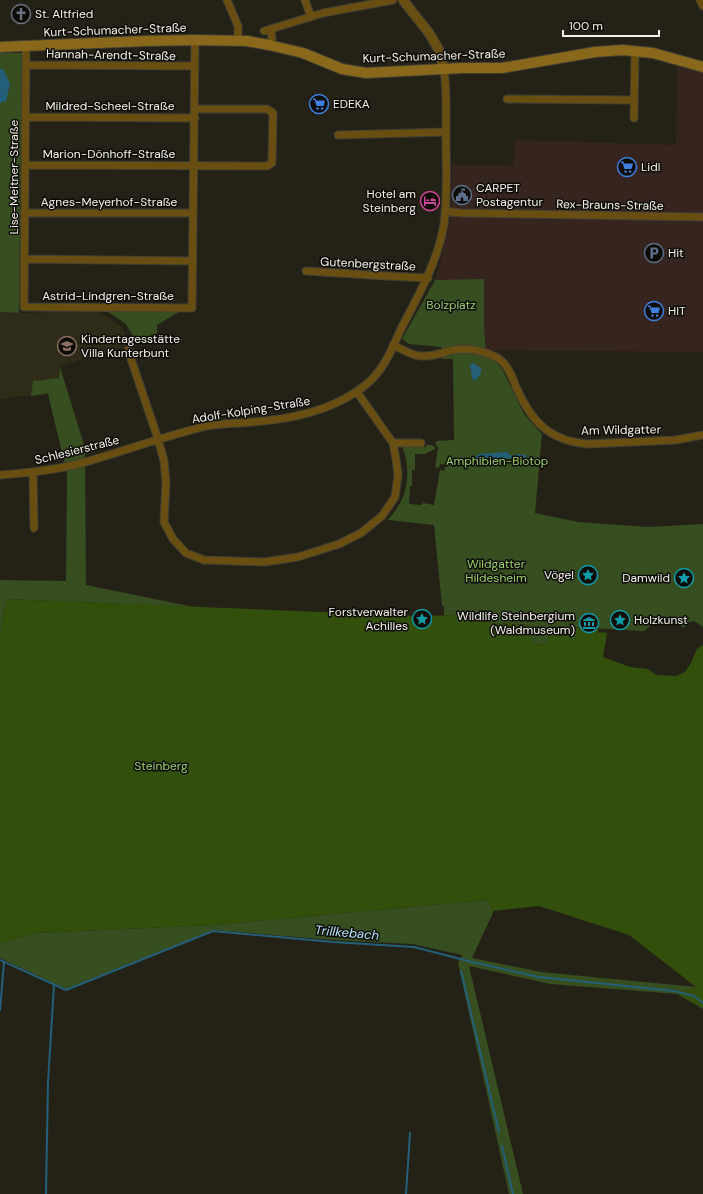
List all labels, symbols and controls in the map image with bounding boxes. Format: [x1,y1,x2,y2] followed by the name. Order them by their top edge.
[10,3,32,25] church icon: St. Altfried
[35,6,93,22] place label: St. Altfried
[563,12,659,38] scale bar
[569,18,603,34] text: 100 m
[43,20,187,40] street label: Kurt-Schumacher-Straße
[46,46,176,64] street label: Hannah-Arendt-Straße
[362,46,506,66] street label: Kurt-Schumacher-Straße
[308,93,330,115] supermarket icon: EDEKA
[333,96,370,112] place label: EDEKA
[46,98,175,114] street label: Mildred-Scheel-Straße
[6,119,22,234] street label: Lise-Meitner-Straße
[43,146,175,162] street label: Marion-Dönhoff-Straße
[616,156,638,178] supermarket icon: Lidl
[641,159,660,175] place label: Lidl
[476,180,543,210] place label: CARPET Postagentur
[451,184,473,206] public building icon: CARPET Postagentur
[363,186,416,216] place label: Hotel am Steinberg
[419,190,441,212] hotel icon: Hotel am Steinberg
[41,194,178,210] street label: Agnes-Meyerhof-Straße
[556,196,664,214] street label: Rex-Brauns-Straße
[643,242,665,264] parking icon: Hit
[668,245,684,261] place label: Hit
[320,254,416,274] street label: Gutenbergstraße
[42,288,174,304] street label: Astrid-Lindgren-Straße
[426,297,476,313] park label: Bolzplatz
[643,300,665,322] supermarket icon: HIT
[668,303,686,319] place label: HIT
[81,331,180,361] place label: Kindertagesstätte Villa Kunterbunt
[56,335,78,357] school or university icon: Kindertagesstätte Villa Kunterbunt
[191,393,312,427] street label: Adolf-Kolping-Straße
[581,421,662,439] street label: Am Wildgatter
[33,432,121,468] street label: Schlesierstraße
[446,453,548,469] park label: Amphibien-Biotop
[465,556,527,586] park label: Wildgatter Hildesheim
[577,564,599,586] place icon: Vögel
[544,567,574,583] place label: Vögel
[673,567,695,589] place icon: Damwild
[622,570,670,586] place label: Damwild
[329,604,409,634] place label: Forstverwalter Achilles
[411,608,433,630] place icon: Forstverwalter Achilles
[457,608,575,638] place label: Wildlife Steinbergium (Waldmuseum)
[609,609,631,631] place icon: Holzkunst
[578,612,600,634] museum icon: Wildlife Steinbergium (Waldmuseum)
[634,612,688,628] place label: Holzkunst
[134,758,188,774] park label: Steinberg
[314,921,380,944] water label: Trillkebach

